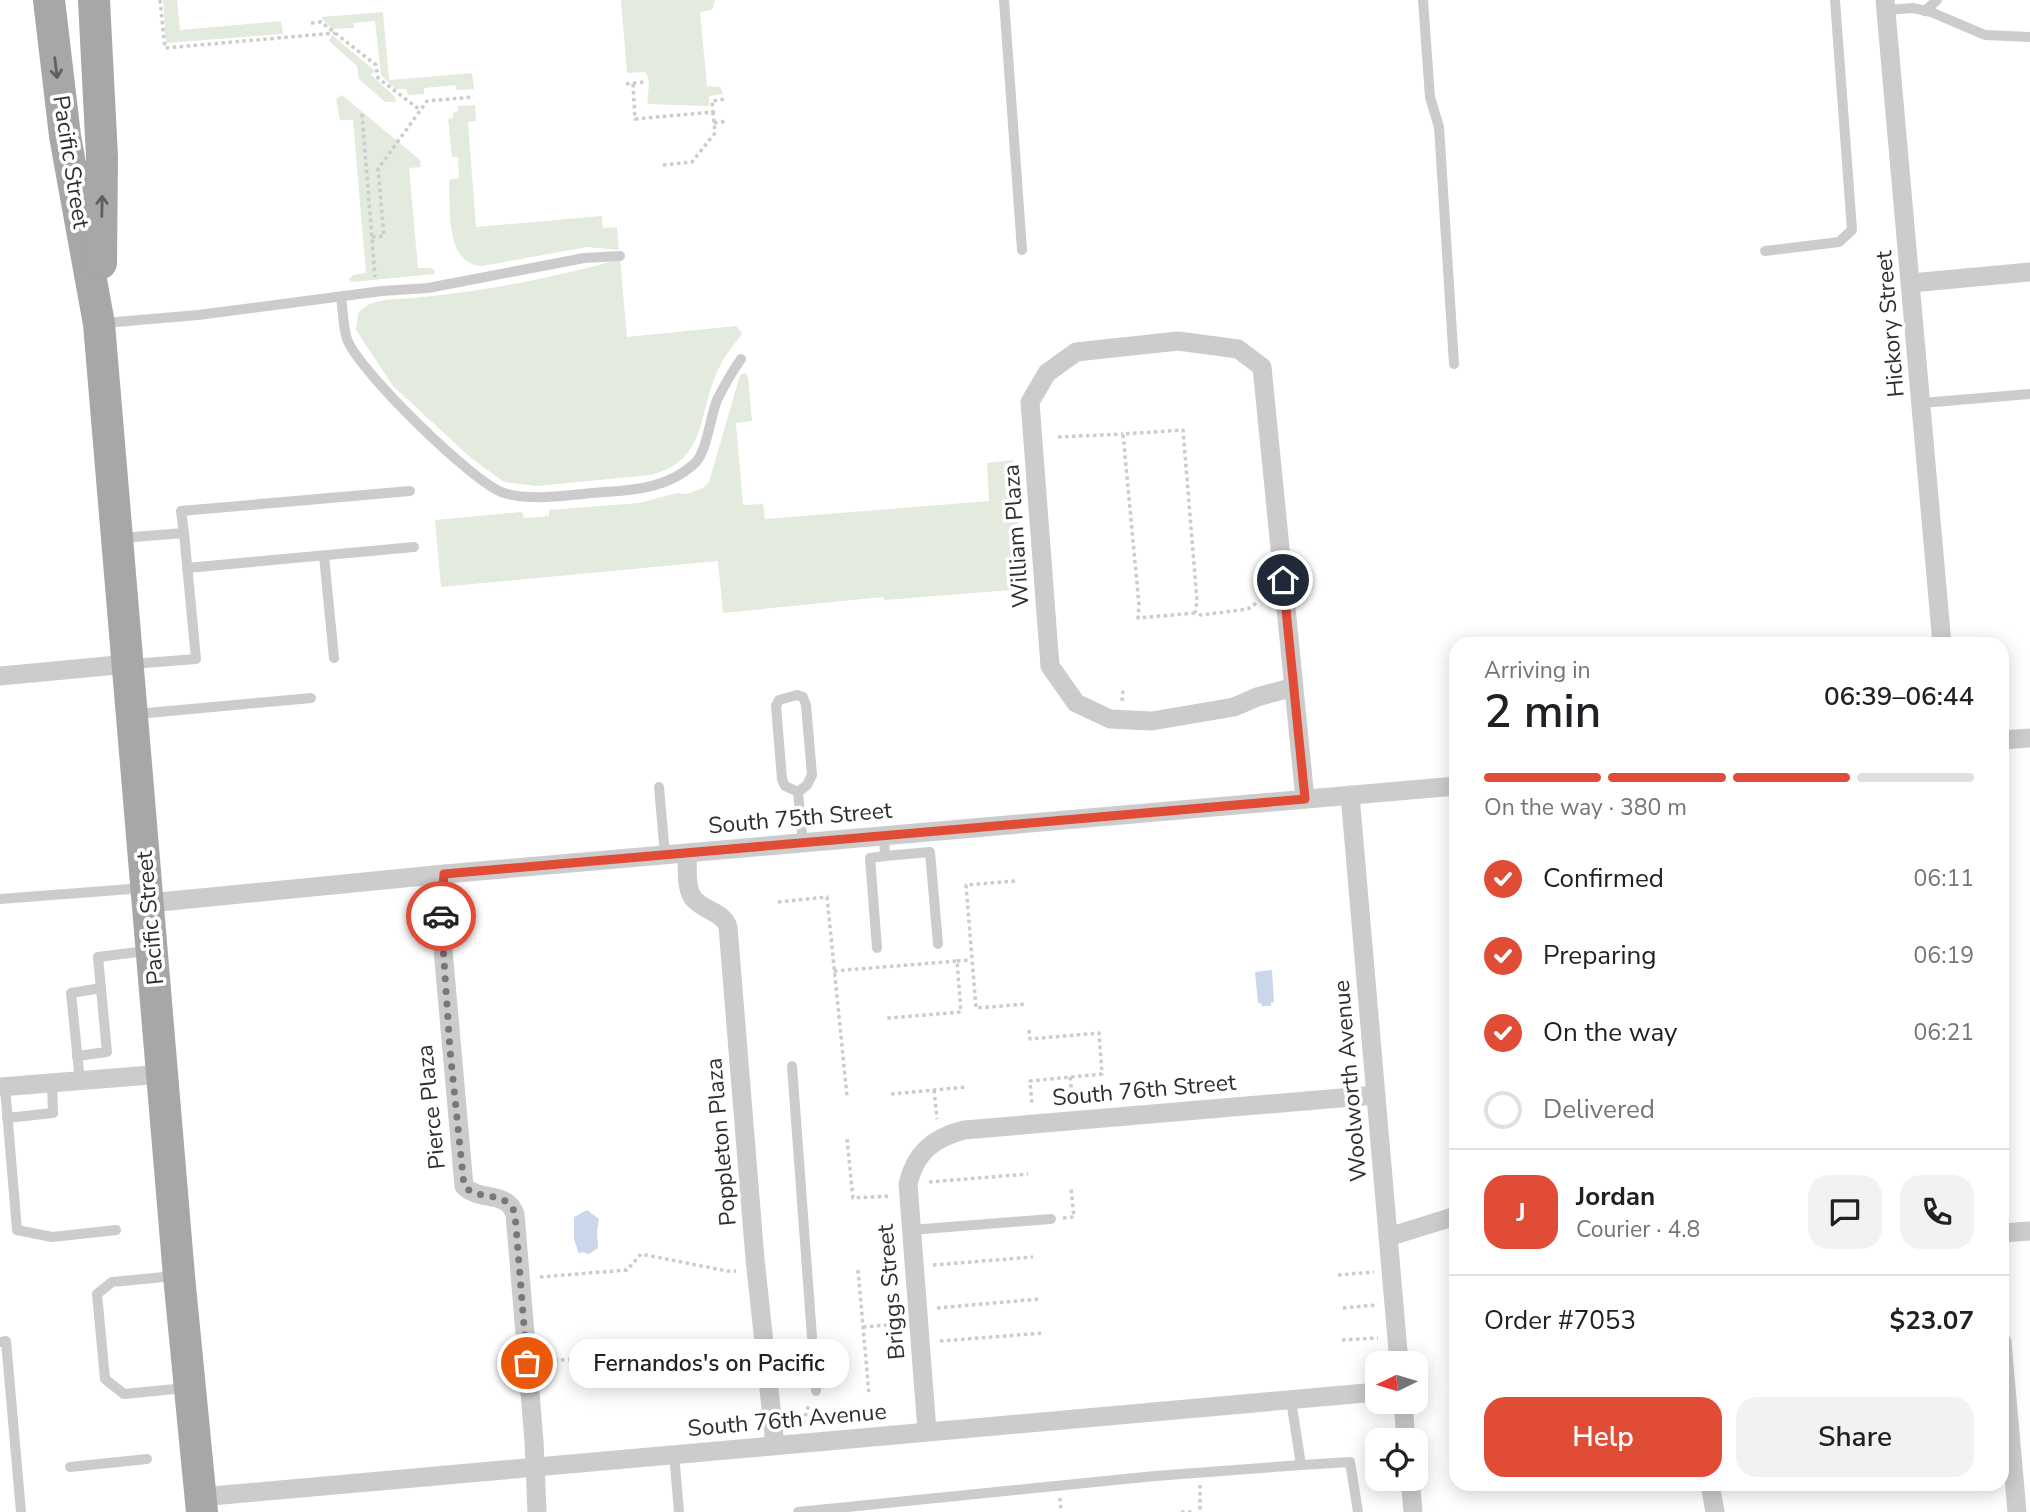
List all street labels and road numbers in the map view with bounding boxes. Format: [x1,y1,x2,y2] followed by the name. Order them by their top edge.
[45,93,97,232] street label: Pacific Street
[1868,249,1912,399] street label: Hickory Street
[996,463,1036,609] street label: William Plaza
[707,794,894,841] street label: South 75th Street
[129,849,171,986] street label: Pacific Street
[1326,979,1374,1183] street label: Woolworth Avenue
[409,1043,453,1171] street label: Pierce Plaza
[698,1057,744,1227] street label: Poppleton Plaza
[1051,1066,1238,1113] street label: South 76th Street
[870,1222,912,1361] street label: Briggs Street
[686,1396,888,1444] street label: South 76th Avenue

